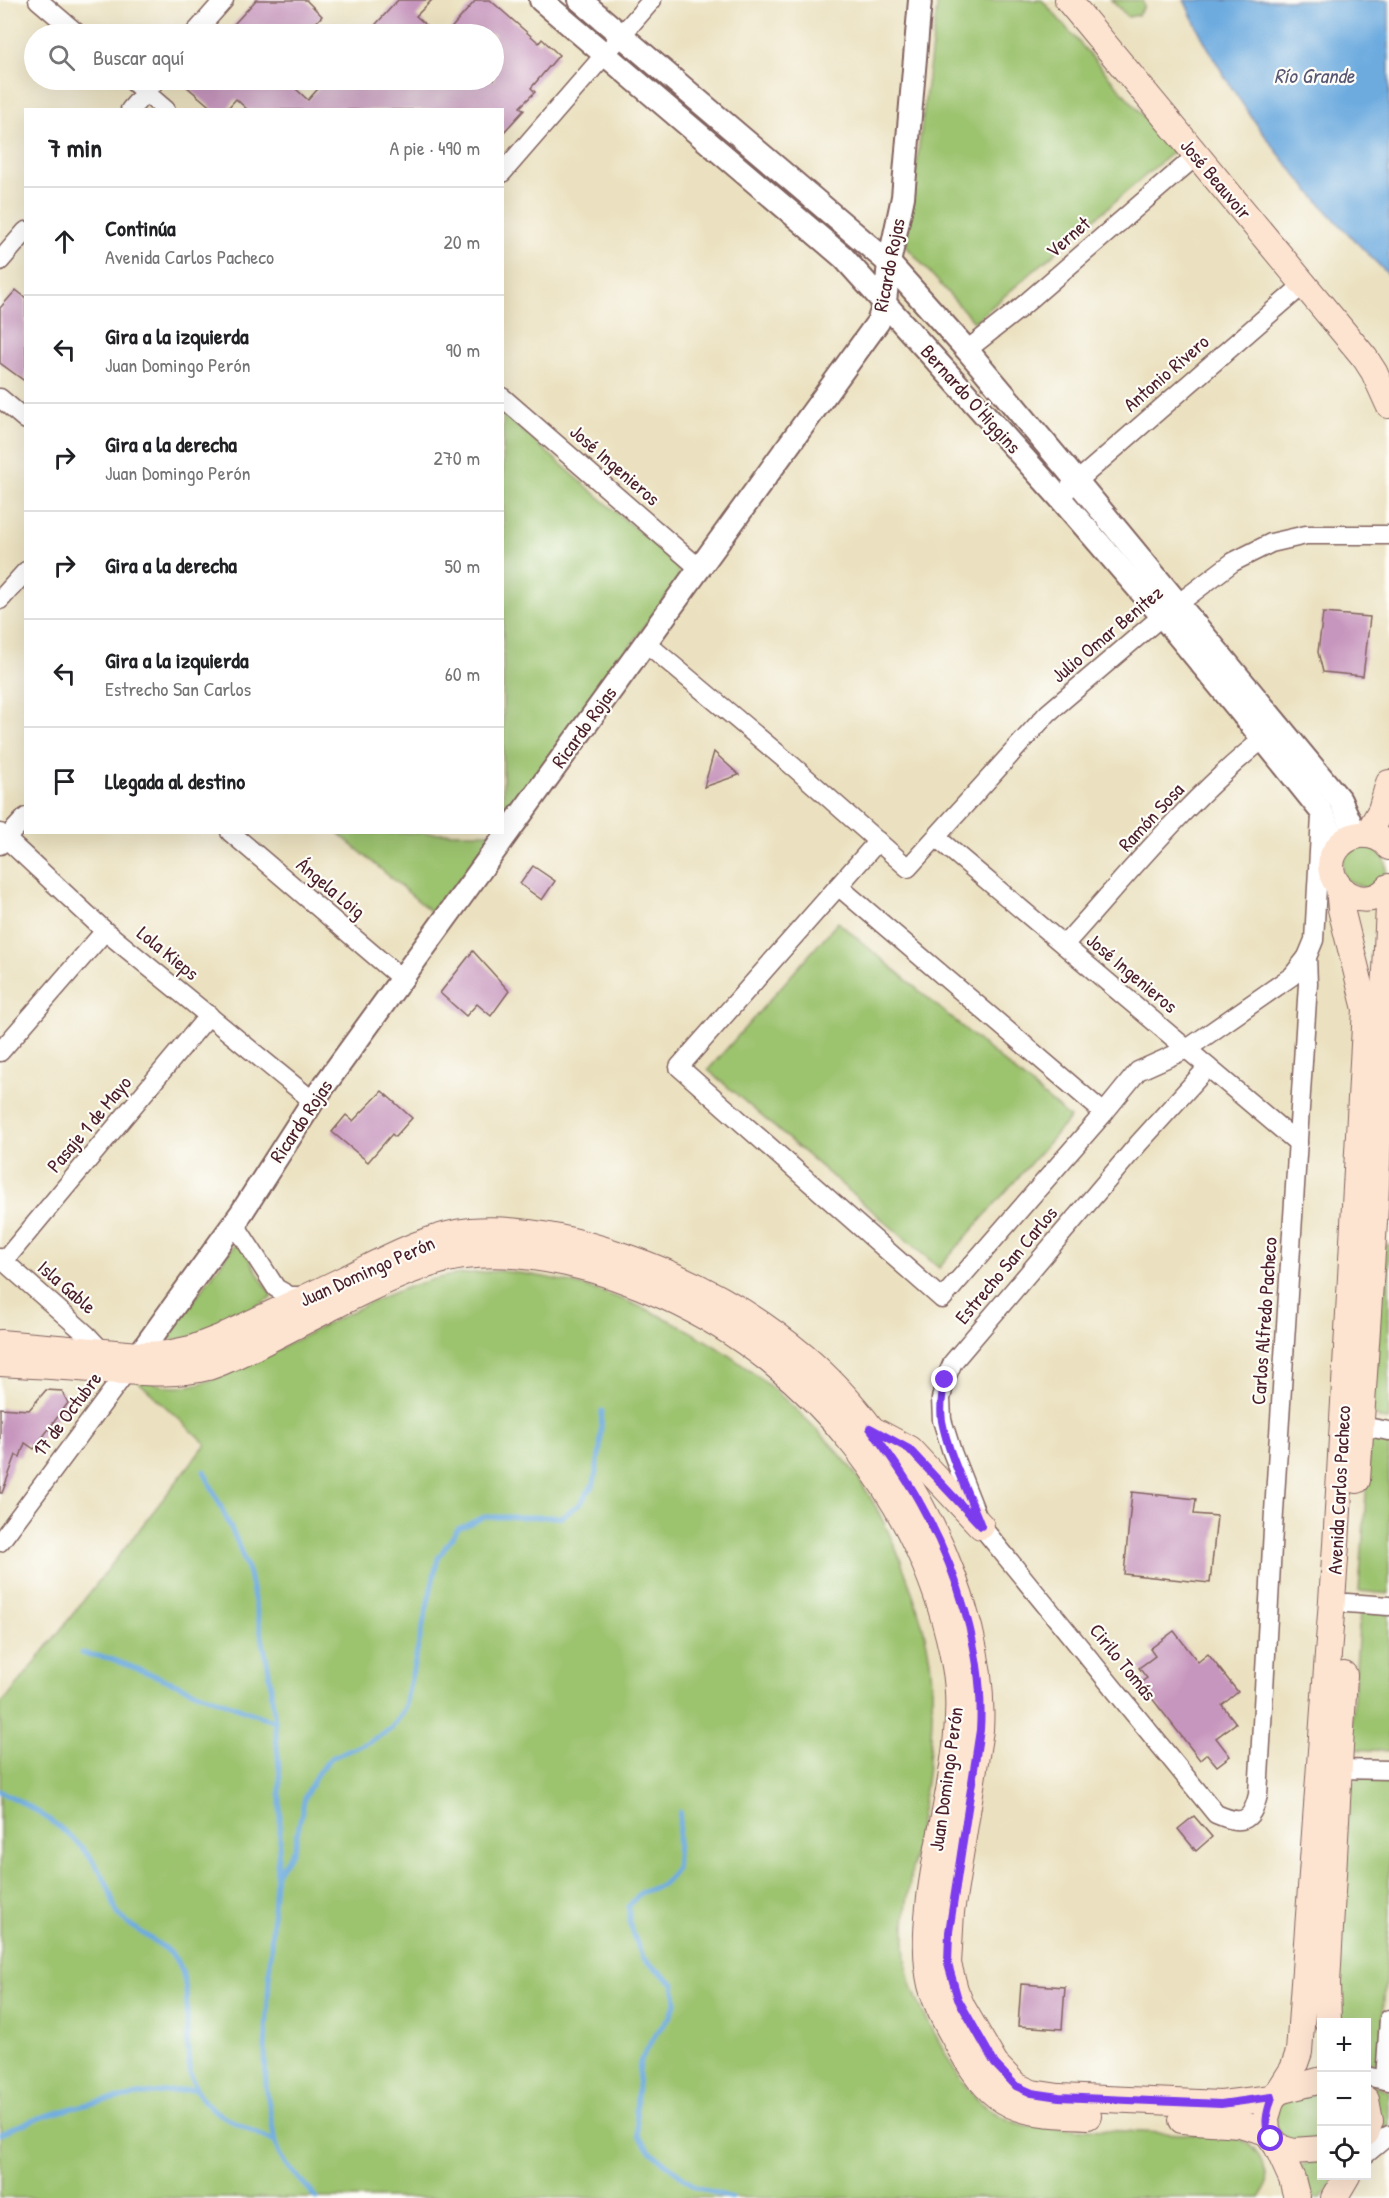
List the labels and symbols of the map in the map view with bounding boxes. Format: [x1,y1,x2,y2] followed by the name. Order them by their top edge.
[1274,61,1356,90] water label: Río Grande
[1175,133,1258,225] street label: José Beauvoir
[1040,209,1097,263] street label: Vernet
[866,216,911,314] street label: Ricardo Rojas
[1117,328,1214,417] street label: Antonio Rivero
[915,338,1028,459] street label: Bernardo O'Higgins
[564,418,666,512] street label: José Ingenieros
[1045,579,1168,688] street label: Julio Omar Benitez
[545,680,623,773] street label: Ricardo Rojas
[1112,776,1190,857] street label: Ramón Sosa
[291,851,372,924] street label: Ángela Loig
[132,919,205,986] street label: Lola Kieps
[1081,927,1184,1019] street label: José Ingenieros
[40,1070,137,1178] street label: Pasaje 1 de Mayo
[263,1074,338,1168] street label: Ricardo Rojas
[948,1200,1063,1329] street label: Estrecho San Carlos
[295,1229,439,1312] street label: Juan Domingo Perón
[1244,1236,1283,1406] street label: Carlos Alfredo Pacheco
[32,1254,102,1320] street label: Isla Gable
[26,1366,107,1462] street label: 17 de Octubre
[931,1366,957,1392] route end
[1321,1405,1356,1575] street label: Avenida Carlos Pacheco
[1084,1617,1163,1706] street label: Cirilo Tomás
[922,1705,969,1853] street label: Juan Domingo Perón
[1257,2125,1283,2151] route start

